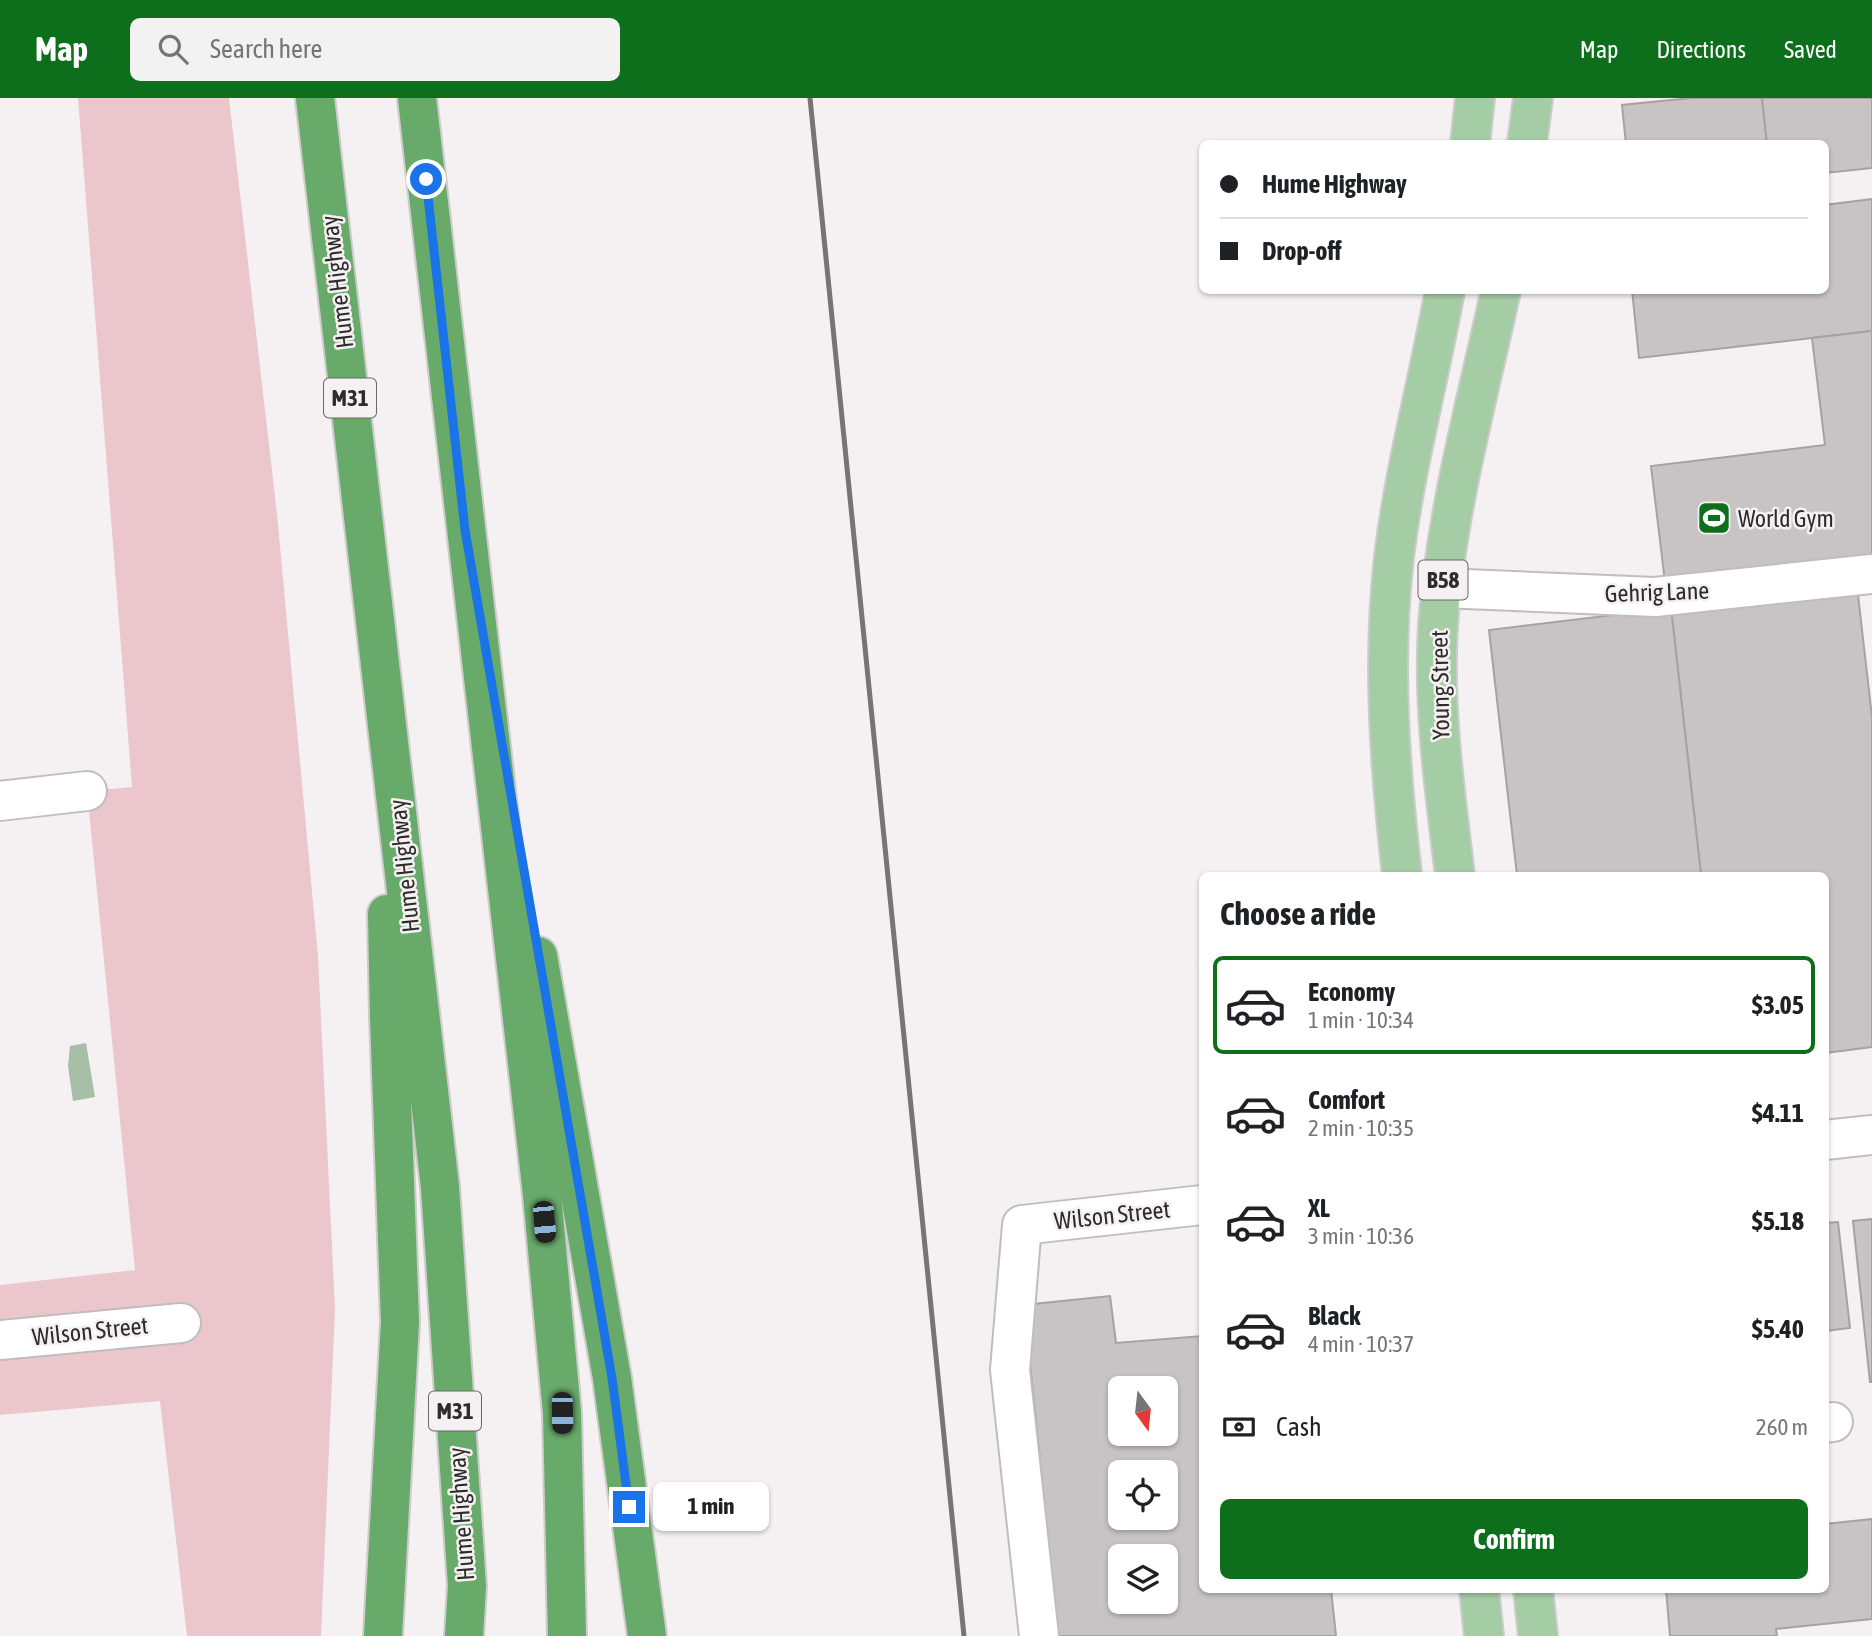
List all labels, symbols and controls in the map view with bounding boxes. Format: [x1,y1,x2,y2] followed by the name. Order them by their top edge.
[130,18,620,81] search box
[35,30,88,68] text: Map
[154,30,192,68] icon: search
[210,34,322,64] text: Search here
[1580,36,1618,63] text: Map
[1656,36,1746,63] text: Directions
[1784,36,1837,63] text: Saved
[410,163,442,195] route start
[1262,169,1407,199] text: Hume Highway
[315,214,359,350] street label: Hume Highway
[1262,236,1342,266] text: Drop-off
[324,378,376,418] road number: M31
[1695,499,1733,537] sports icon: World Gym
[1738,505,1834,532] place label: World Gym
[1418,560,1468,600] road number: B58
[1604,577,1710,607] street label: Gehrig Lane
[1426,630,1454,740] street label: Young Street
[384,798,424,934] street label: Hume Highway
[1220,895,1376,932] text: Choose a ride
[1224,974,1287,1037] icon: car
[1308,977,1395,1007] text: Economy
[1752,990,1804,1020] text: $3.05
[1308,1007,1414,1033] text: 1 min · 10:34
[1224,1082,1287,1145] icon: car
[1308,1085,1385,1115] text: Comfort
[1752,1098,1804,1128] text: $4.11
[1308,1115,1414,1141] text: 2 min · 10:35
[1224,1190,1287,1253] icon: car
[1308,1193,1330,1223] text: XL
[1053,1195,1171,1235] street label: Wilson Street
[532,1200,557,1244] car
[1752,1206,1804,1236] text: $5.18
[1308,1223,1414,1249] text: 3 min · 10:36
[1224,1298,1287,1361] icon: car
[1308,1301,1360,1331] text: Black
[31,1311,149,1351] street label: Wilson Street
[1752,1314,1804,1344] text: $5.40
[1308,1331,1414,1357] text: 4 min · 10:37
[1108,1376,1178,1446] north arrow
[1108,1376,1178,1614] map controls
[429,1392,481,1430] road number: M31
[552,1392,573,1434] car
[1220,1408,1258,1446] icon: cash
[1276,1412,1322,1442] text: Cash
[1756,1414,1808,1440] text: 260 m
[443,1446,479,1582] street label: Hume Highway
[1108,1460,1178,1530] button: locate
[654,1482,769,1532] callout: 1 min
[613,1491,645,1523] route end
[688,1493,734,1519] text: 1 min
[1220,1499,1808,1579] button: Confirm
[1108,1544,1178,1614] button: layers

